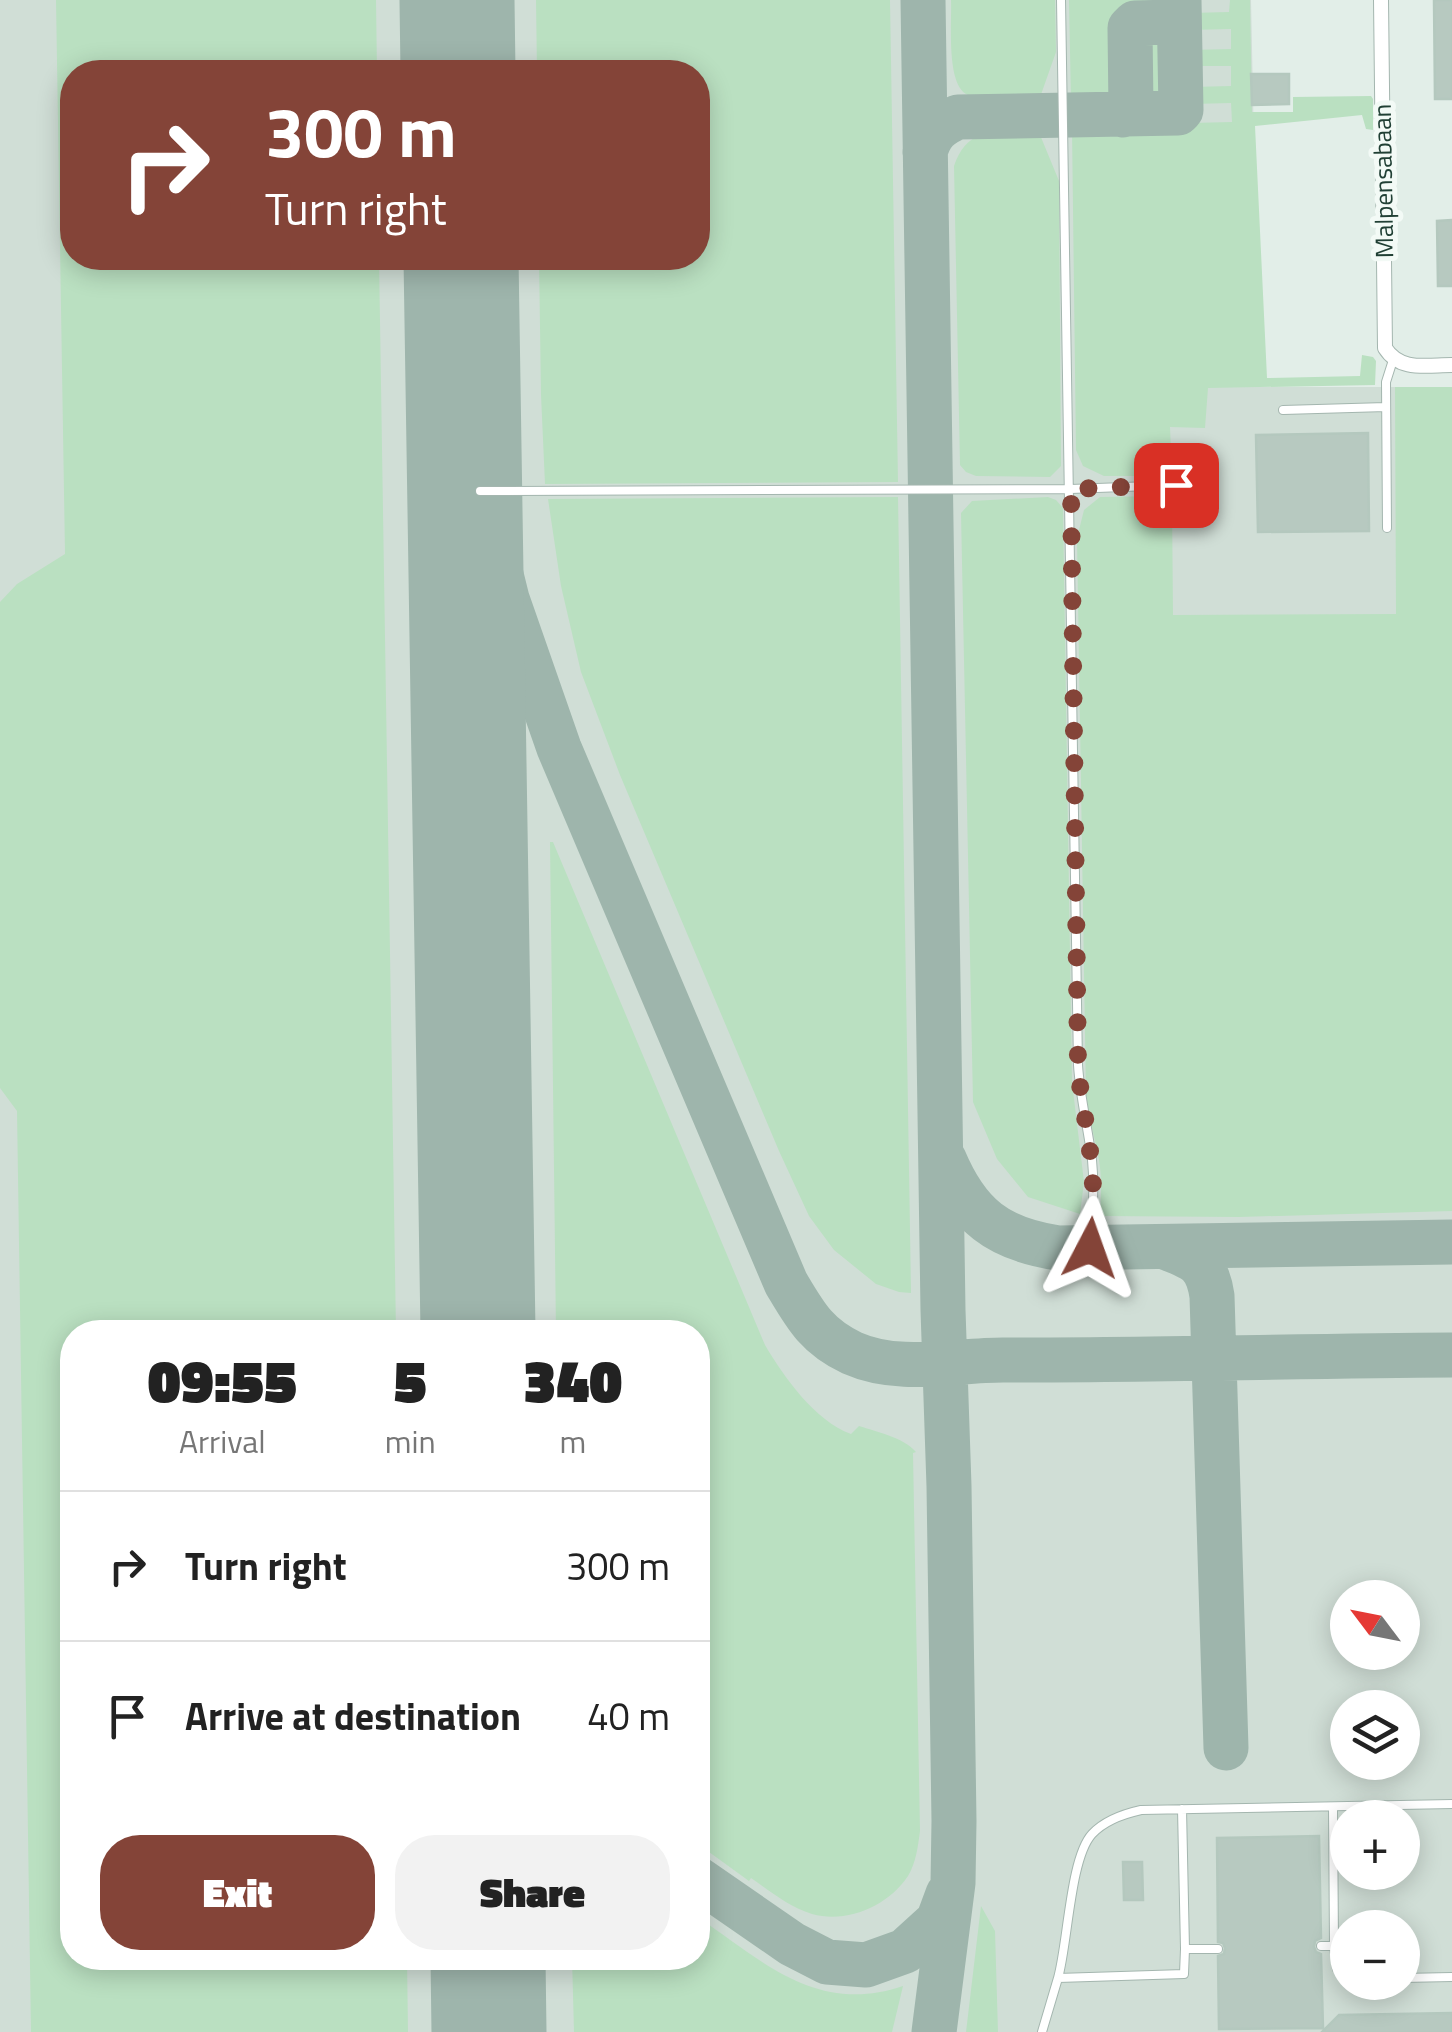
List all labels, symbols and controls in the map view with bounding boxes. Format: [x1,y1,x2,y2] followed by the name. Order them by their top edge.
[265,78,457,184] text: 300 m
[100,100,230,230] icon: right
[1363,104,1403,258] street label: Malpensabaan
[265,174,447,242] text: Turn right
[1134,443,1219,528] pin
[1149,458,1204,513] icon: arrive
[1038,1196,1142,1300] position arrow
[148,1334,297,1425] text: 09:55
[394,1334,427,1425] text: 5
[523,1334,622,1425] text: 340
[179,1417,266,1465] text: Arrival
[385,1417,436,1465] text: min
[559,1417,586,1465] text: m
[185,1537,347,1595] text: Turn right
[566,1537,670,1595] text: 300 m
[100,1539,155,1594] icon: right
[1330,1580,1420,1670] north arrow
[1330,1580,1420,2000] map controls
[185,1687,521,1745] text: Arrive at destination
[587,1687,670,1745] text: 40 m
[100,1689,155,1744] icon: arrive
[1330,1690,1420,1780] button: layers
[1330,1800,1420,1890] button: +
[100,1835,375,1950] button: Exit
[395,1835,670,1950] button: Share
[1330,1910,1420,2000] button: −

